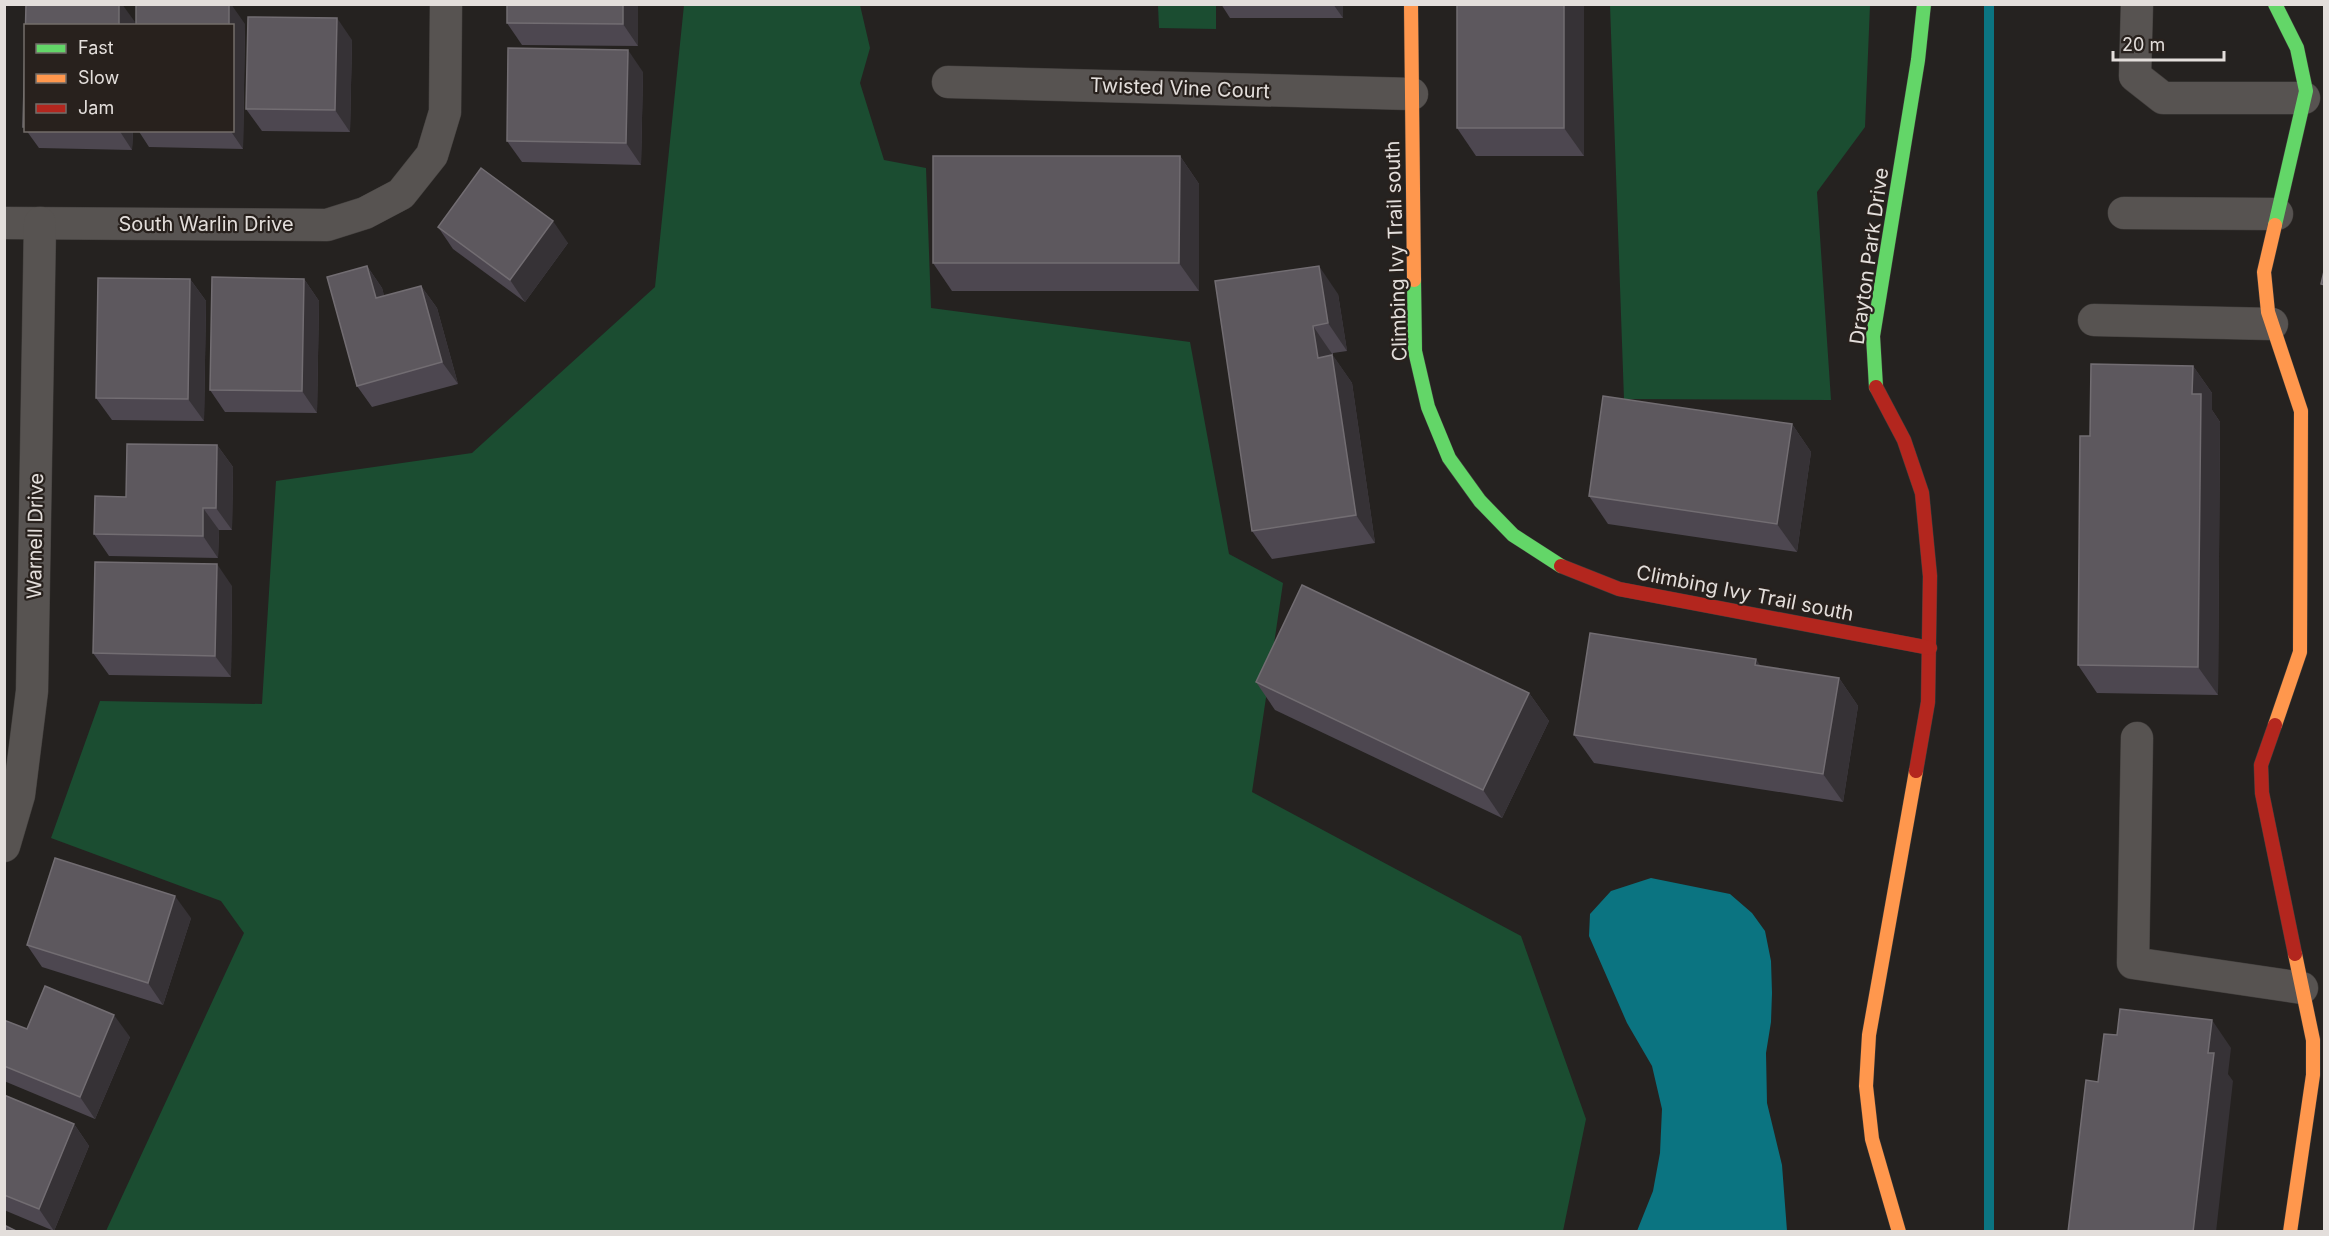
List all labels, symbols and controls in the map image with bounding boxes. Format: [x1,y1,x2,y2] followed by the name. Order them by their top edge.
[24,24,234,132] legend
[2113,24,2224,62] scale bar
[2122,34,2165,55] text: 20 m
[78,37,114,58] text: Fast
[78,67,119,88] text: Slow
[1090,73,1271,103] street label: Twisted Vine Court
[78,97,114,118] text: Jam
[1380,140,1412,362] street label: Climbing Ivy Trail south
[1845,166,1893,346] street label: Drayton Park Drive
[118,212,294,236] street label: South Warlin Drive
[22,473,48,599] street label: Warnell Drive
[1634,560,1856,626] street label: Climbing Ivy Trail south

